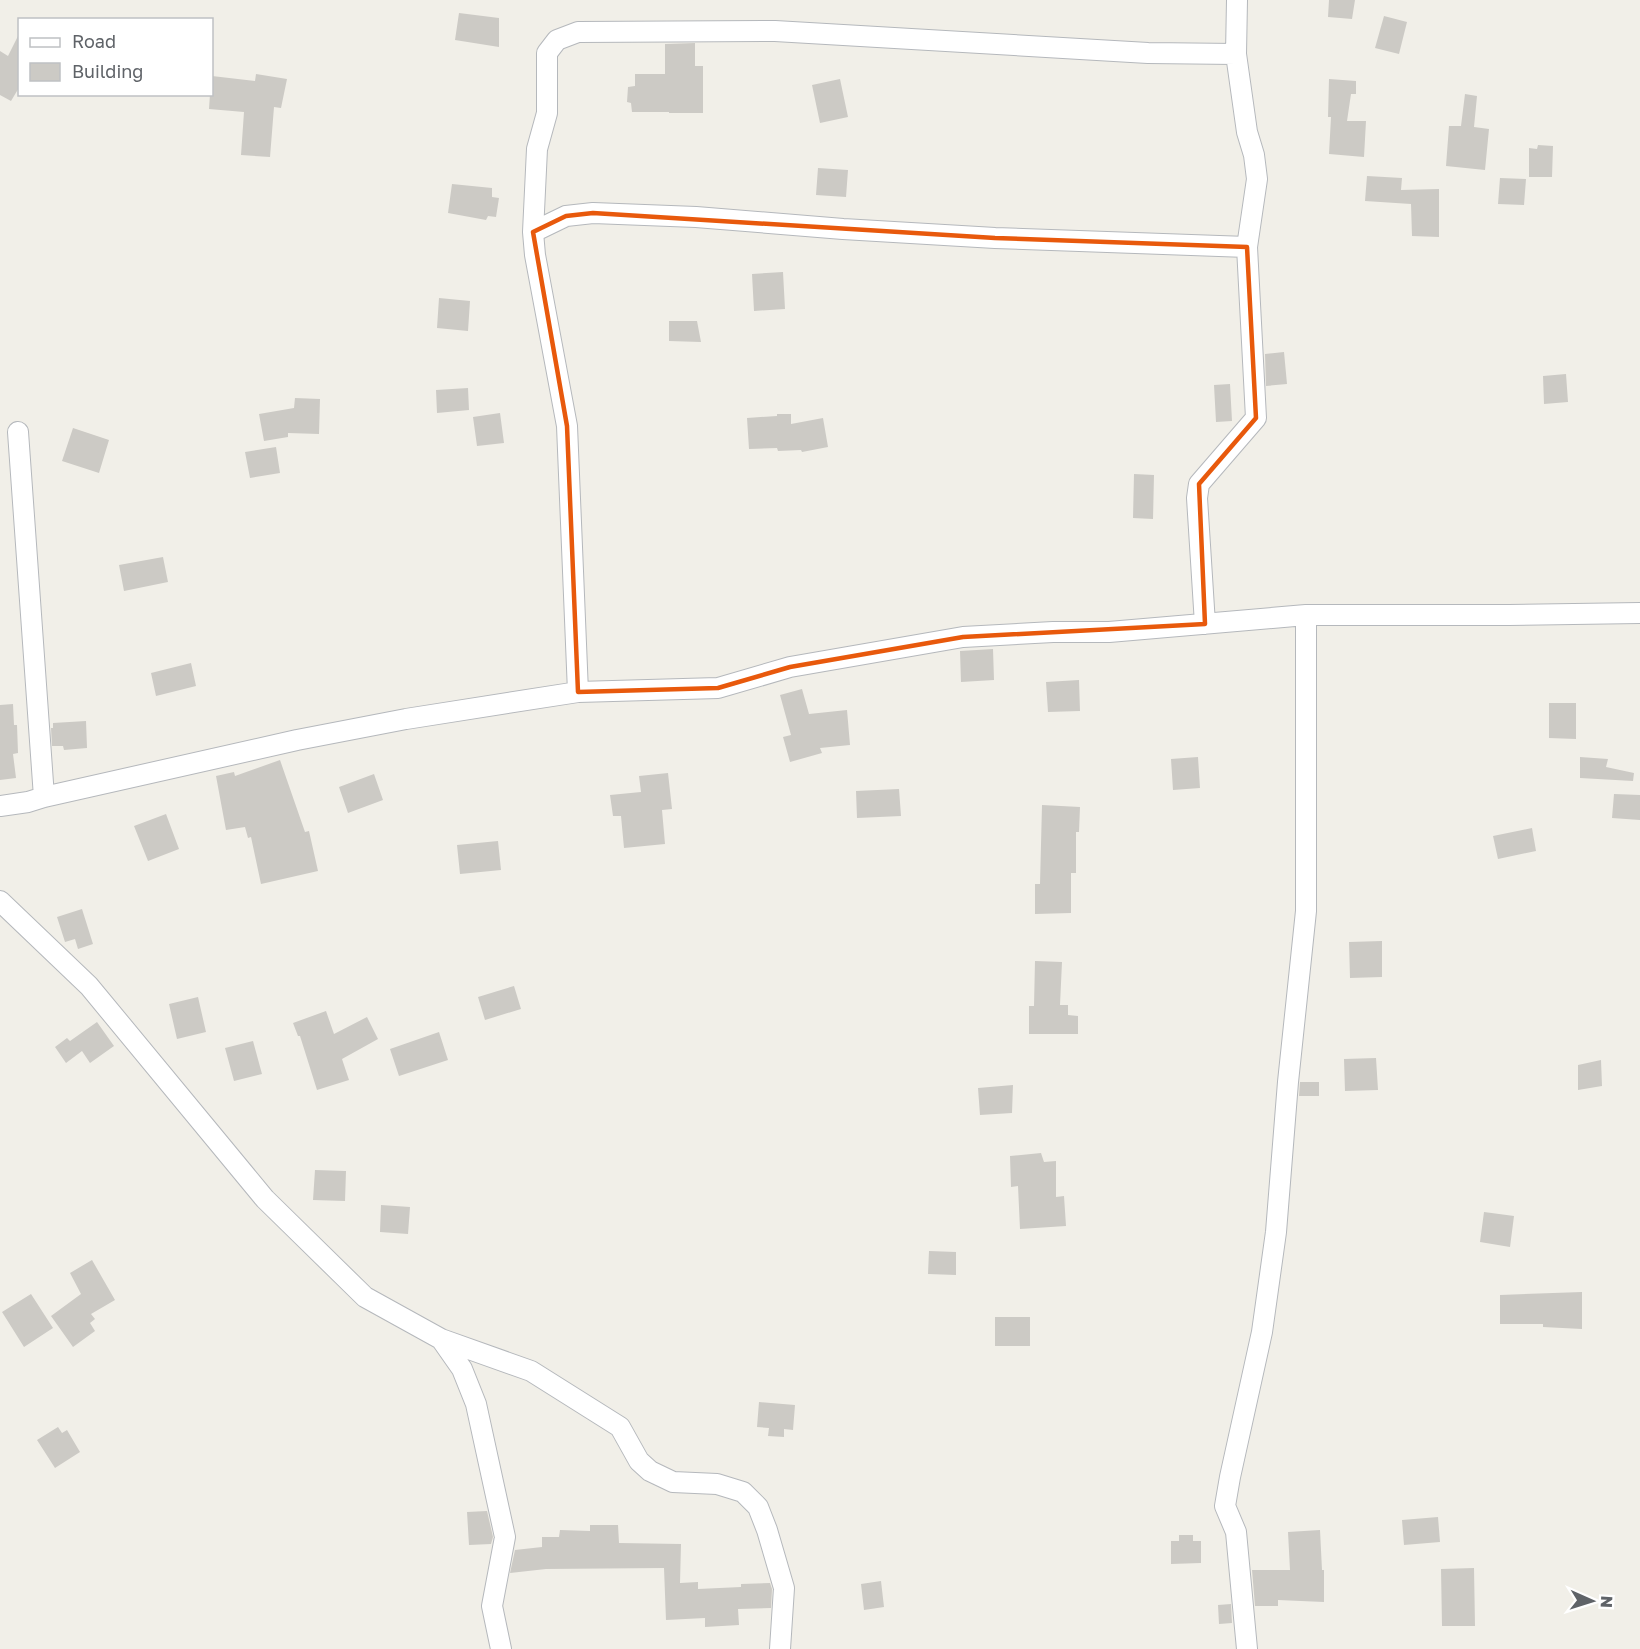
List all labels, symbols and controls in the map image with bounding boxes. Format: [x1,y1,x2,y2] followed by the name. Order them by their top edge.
[18,18,213,96] legend
[72,30,116,52] text: Road
[72,60,143,82] text: Building
[1562,1571,1622,1631] north arrow
[1597,1595,1617,1608] text: N

